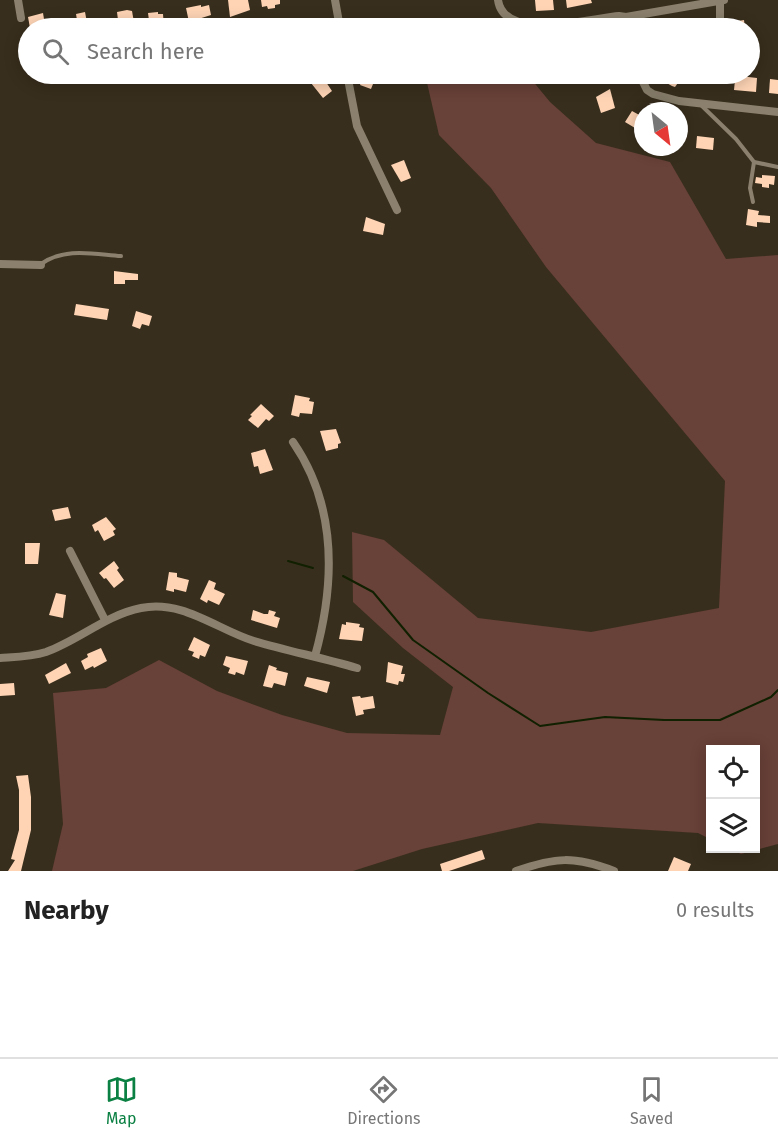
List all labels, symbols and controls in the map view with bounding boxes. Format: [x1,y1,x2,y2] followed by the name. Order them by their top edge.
[18,18,760,84] search box
[39,35,72,68] icon: search
[87,38,205,65] text: Search here
[634,102,688,156] north arrow
[706,745,760,853] map controls
[706,745,760,799] button: locate
[706,799,760,853] button: layers
[24,895,109,926] text: Nearby
[676,898,754,922] text: 0 results
[105,1073,138,1128] tab: Map
[347,1073,421,1128] tab: Directions
[630,1073,673,1128] tab: Saved

